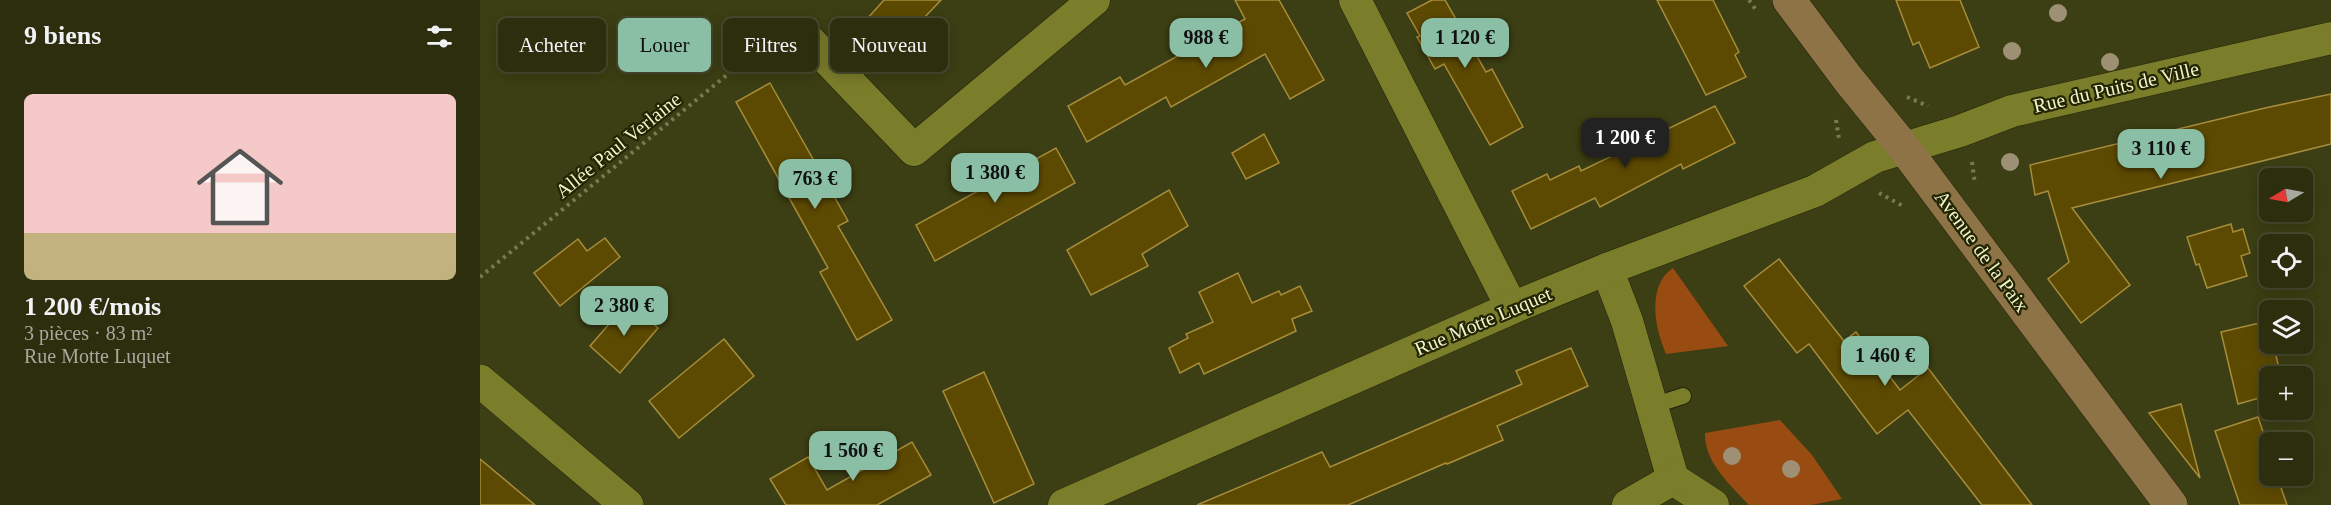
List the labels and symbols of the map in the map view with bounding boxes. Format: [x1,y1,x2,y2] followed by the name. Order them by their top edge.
[1164,18,1248,69] pin: 988 €
[1410,18,1520,69] pin: 1 120 €
[2031,57,2201,117] street label: Rue du Puits de Ville
[551,88,685,202] street label: Allée Paul Verlaine
[1570,118,1680,169] pin: 1 200 €
[2106,129,2216,180] pin: 3 110 €
[940,153,1050,204] pin: 1 380 €
[773,159,857,210] pin: 763 €
[2259,168,2313,222] north arrow
[1931,186,2033,316] street label: Avenue de la Paix
[1411,282,1556,361] street label: Rue Motte Luquet
[569,286,679,337] pin: 2 380 €
[1830,336,1940,387] pin: 1 460 €
[798,431,908,482] pin: 1 560 €

